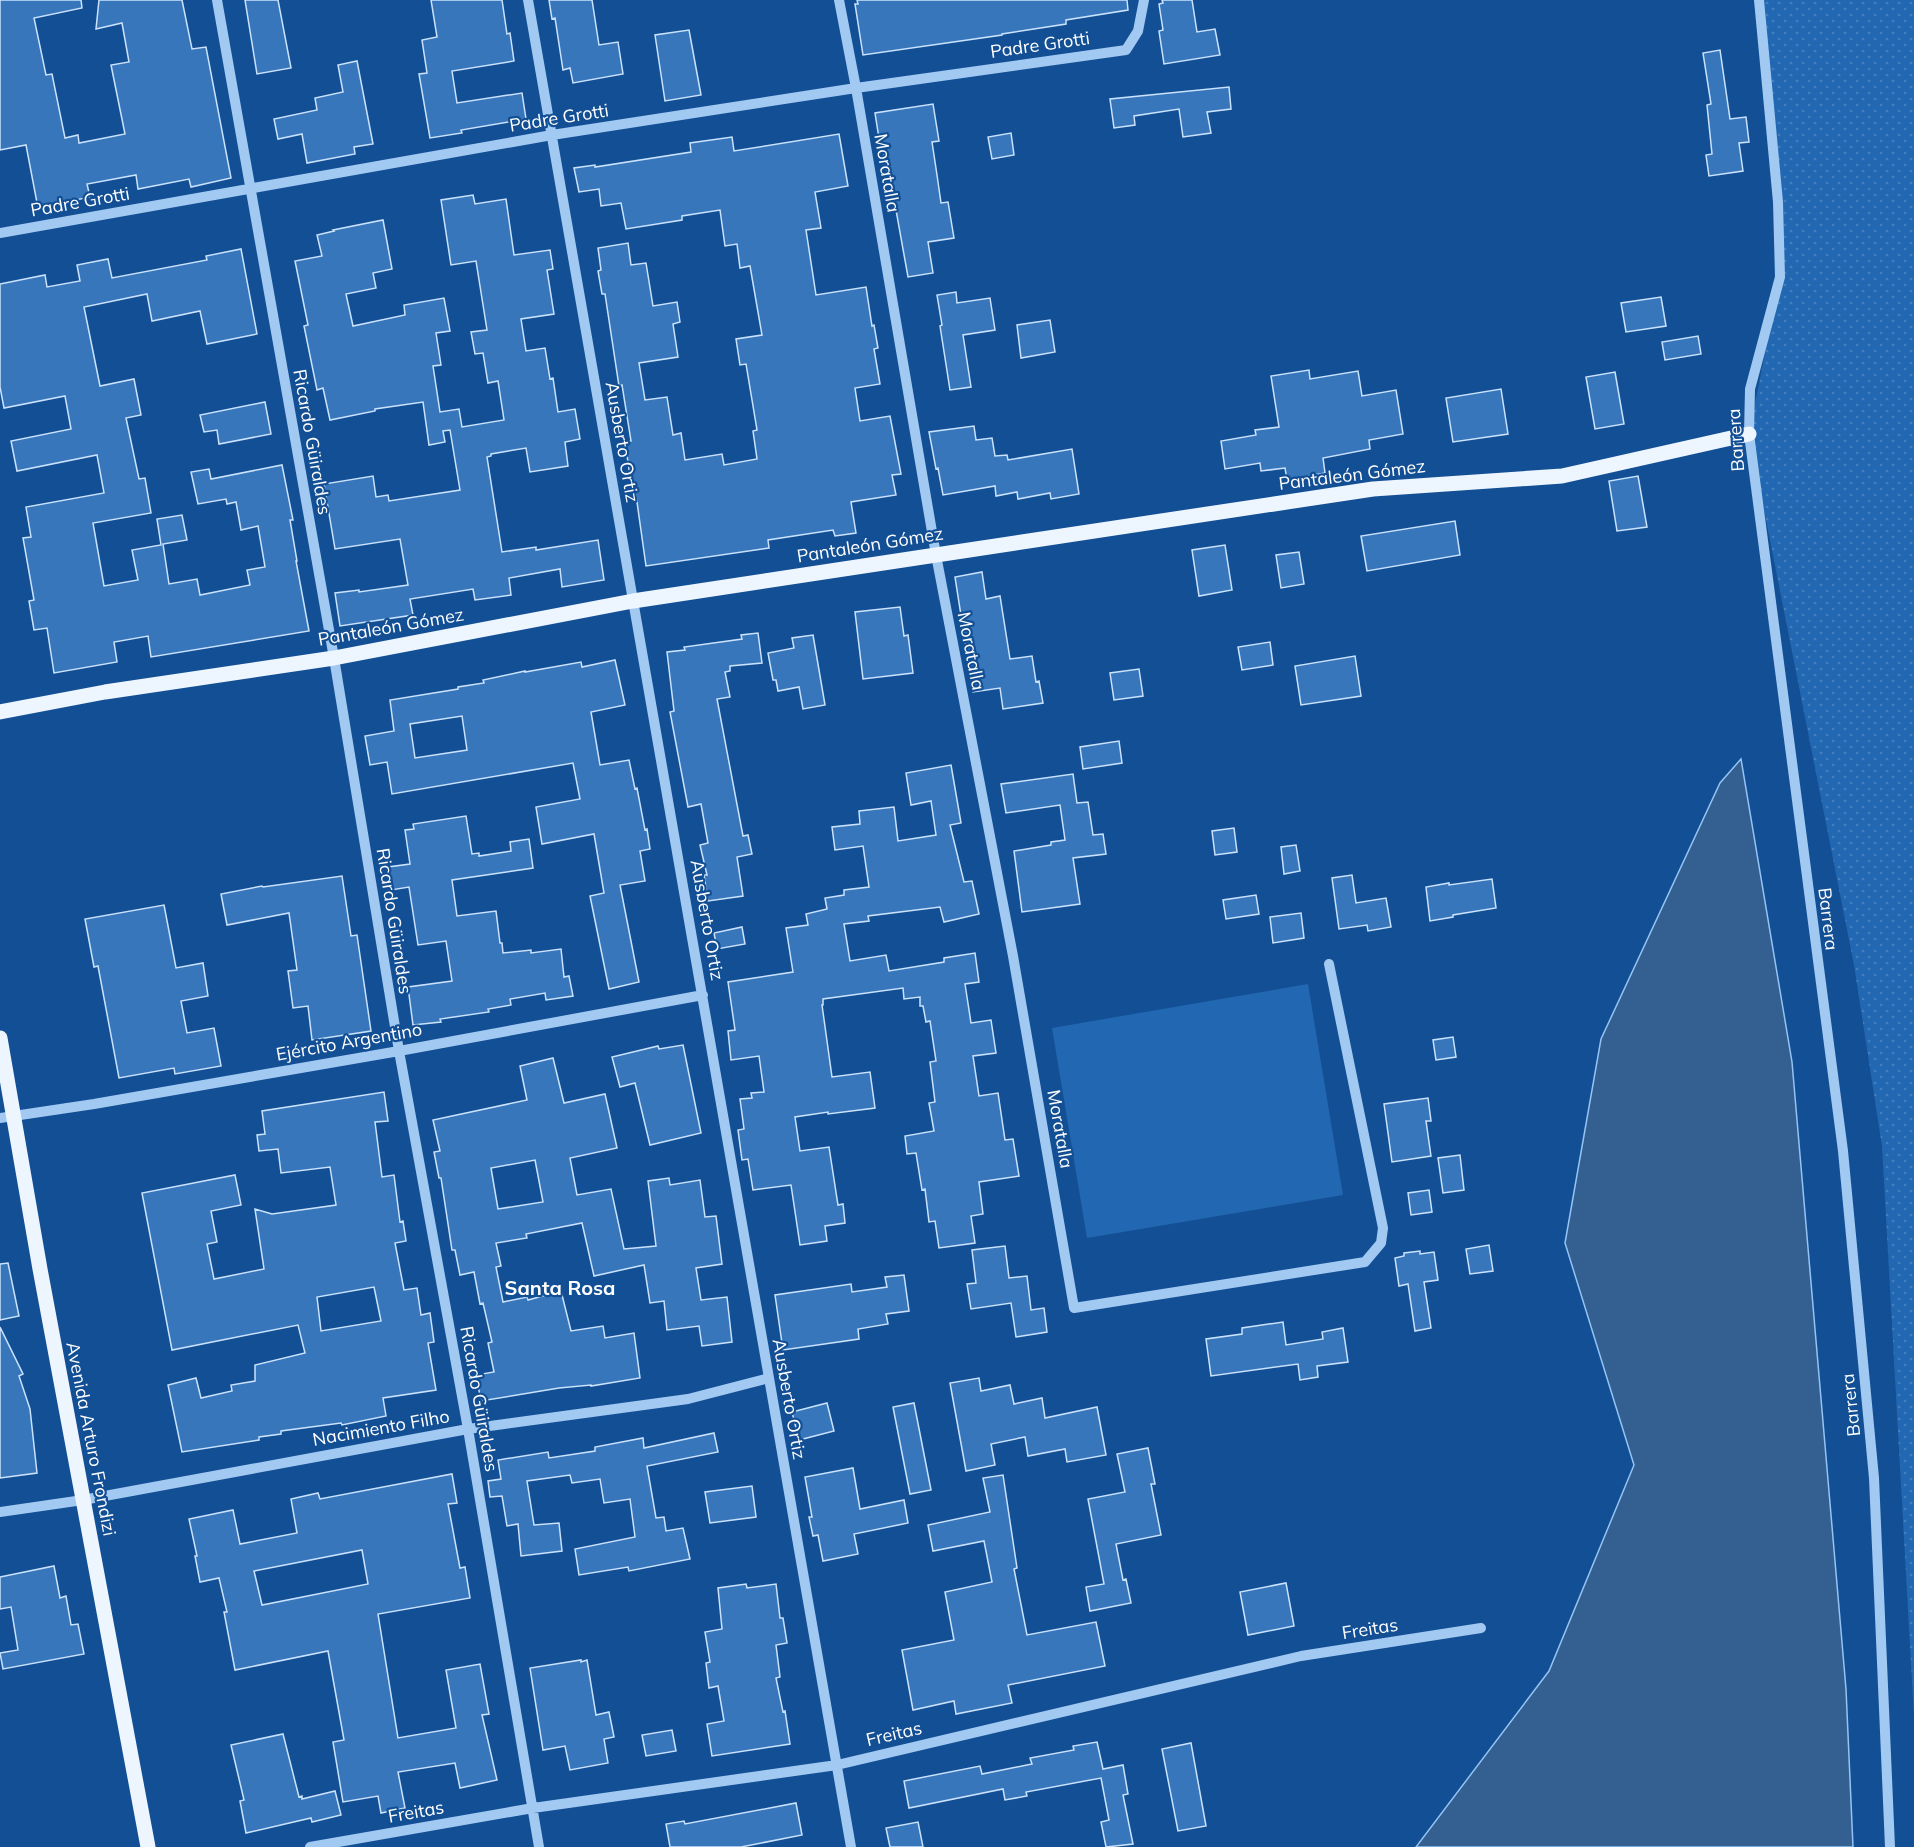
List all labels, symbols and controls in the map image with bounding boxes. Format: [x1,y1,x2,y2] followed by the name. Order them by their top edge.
[989,26,1091,63] street label: Padre Grotti
[508,98,610,137] street label: Padre Grotti
[869,132,906,214] street label: Moratalla
[29,181,131,222] street label: Padre Grotti
[288,367,337,517] street label: Ricardo Güiraldes
[601,380,644,504] street label: Ausberto Ortiz
[1722,408,1749,472] street label: Barrera
[1277,454,1427,495] street label: Pantaleón Gómez
[795,522,945,567] street label: Pantaleón Gómez
[316,602,466,651] street label: Pantaleón Gómez
[953,610,990,692] street label: Moratalla
[372,846,417,996] street label: Ricardo Güiraldes
[686,858,729,982] street label: Ausberto Ortiz
[1813,886,1844,952] street label: Barrera
[274,1017,424,1066] street label: Ejército Argentino
[1042,1088,1079,1170] street label: Moratalla
[505,1275,615,1300] district label: Santa Rosa
[455,1324,504,1474] street label: Ricardo Güiraldes
[768,1337,811,1461] street label: Ausberto Ortiz
[61,1340,122,1538] street label: Avenida Arturo Frondizi
[1836,1373,1865,1438] street label: Barrera
[311,1404,451,1451] street label: Nacimiento Filho
[1340,1613,1400,1644] street label: Freitas
[864,1716,924,1751] street label: Freitas
[386,1795,446,1828] street label: Freitas

